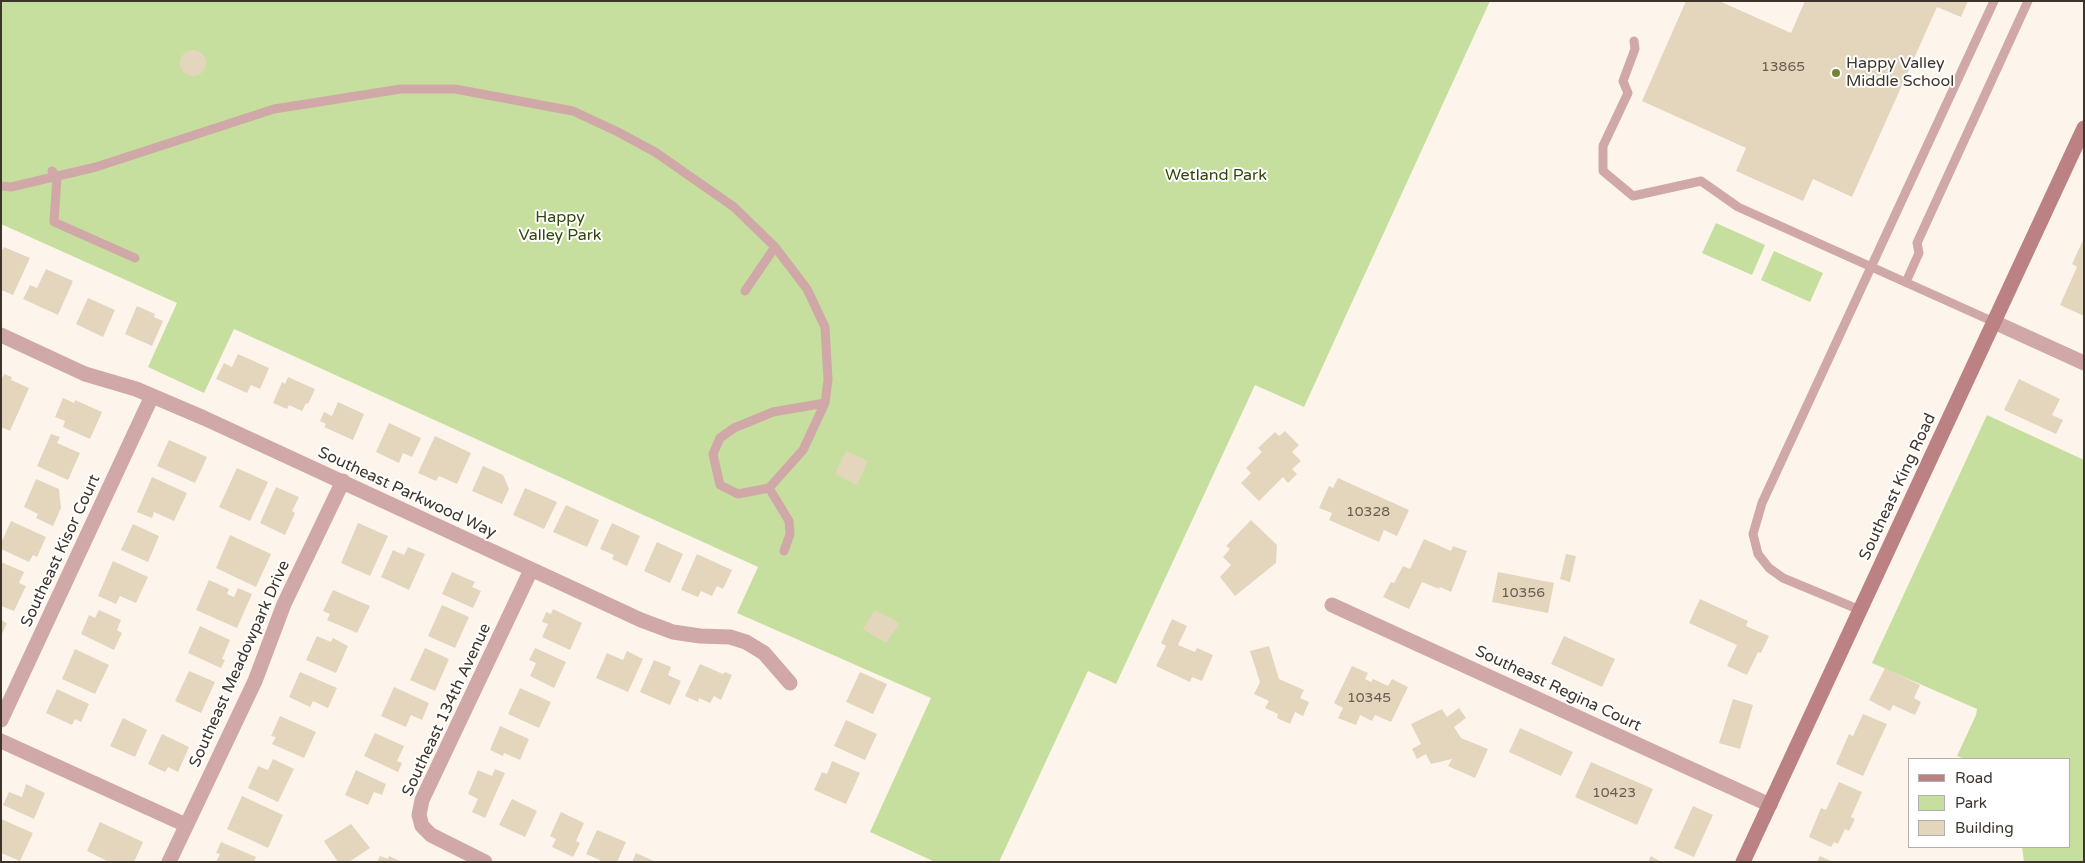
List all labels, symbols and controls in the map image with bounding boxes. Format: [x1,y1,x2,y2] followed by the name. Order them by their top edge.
[1846,54,1954,92] place label: Happy Valley Middle School
[1761,59,1805,75] house number: 13865
[1830,67,1842,79] marker: Happy Valley Middle School
[1165,166,1267,186] park label: Wetland Park
[518,208,602,246] park label: Happy Valley Park
[1855,410,1941,564] street label: Southeast King Road
[315,443,499,543] street label: Southeast Parkwood Way
[17,472,105,630] street label: Southeast Kisor Court
[1346,504,1390,520] house number: 10328
[186,558,294,770] street label: Southeast Meadowpark Drive
[1501,585,1545,601] house number: 10356
[398,621,496,799] street label: Southeast 134th Avenue
[1472,642,1644,736] street label: Southeast Regina Court
[1347,690,1391,706] house number: 10345
[1908,758,2070,848] legend
[1955,769,1993,787] text: Road
[1592,785,1636,801] house number: 10423
[1955,794,1987,812] text: Park
[1955,819,2014,837] text: Building

